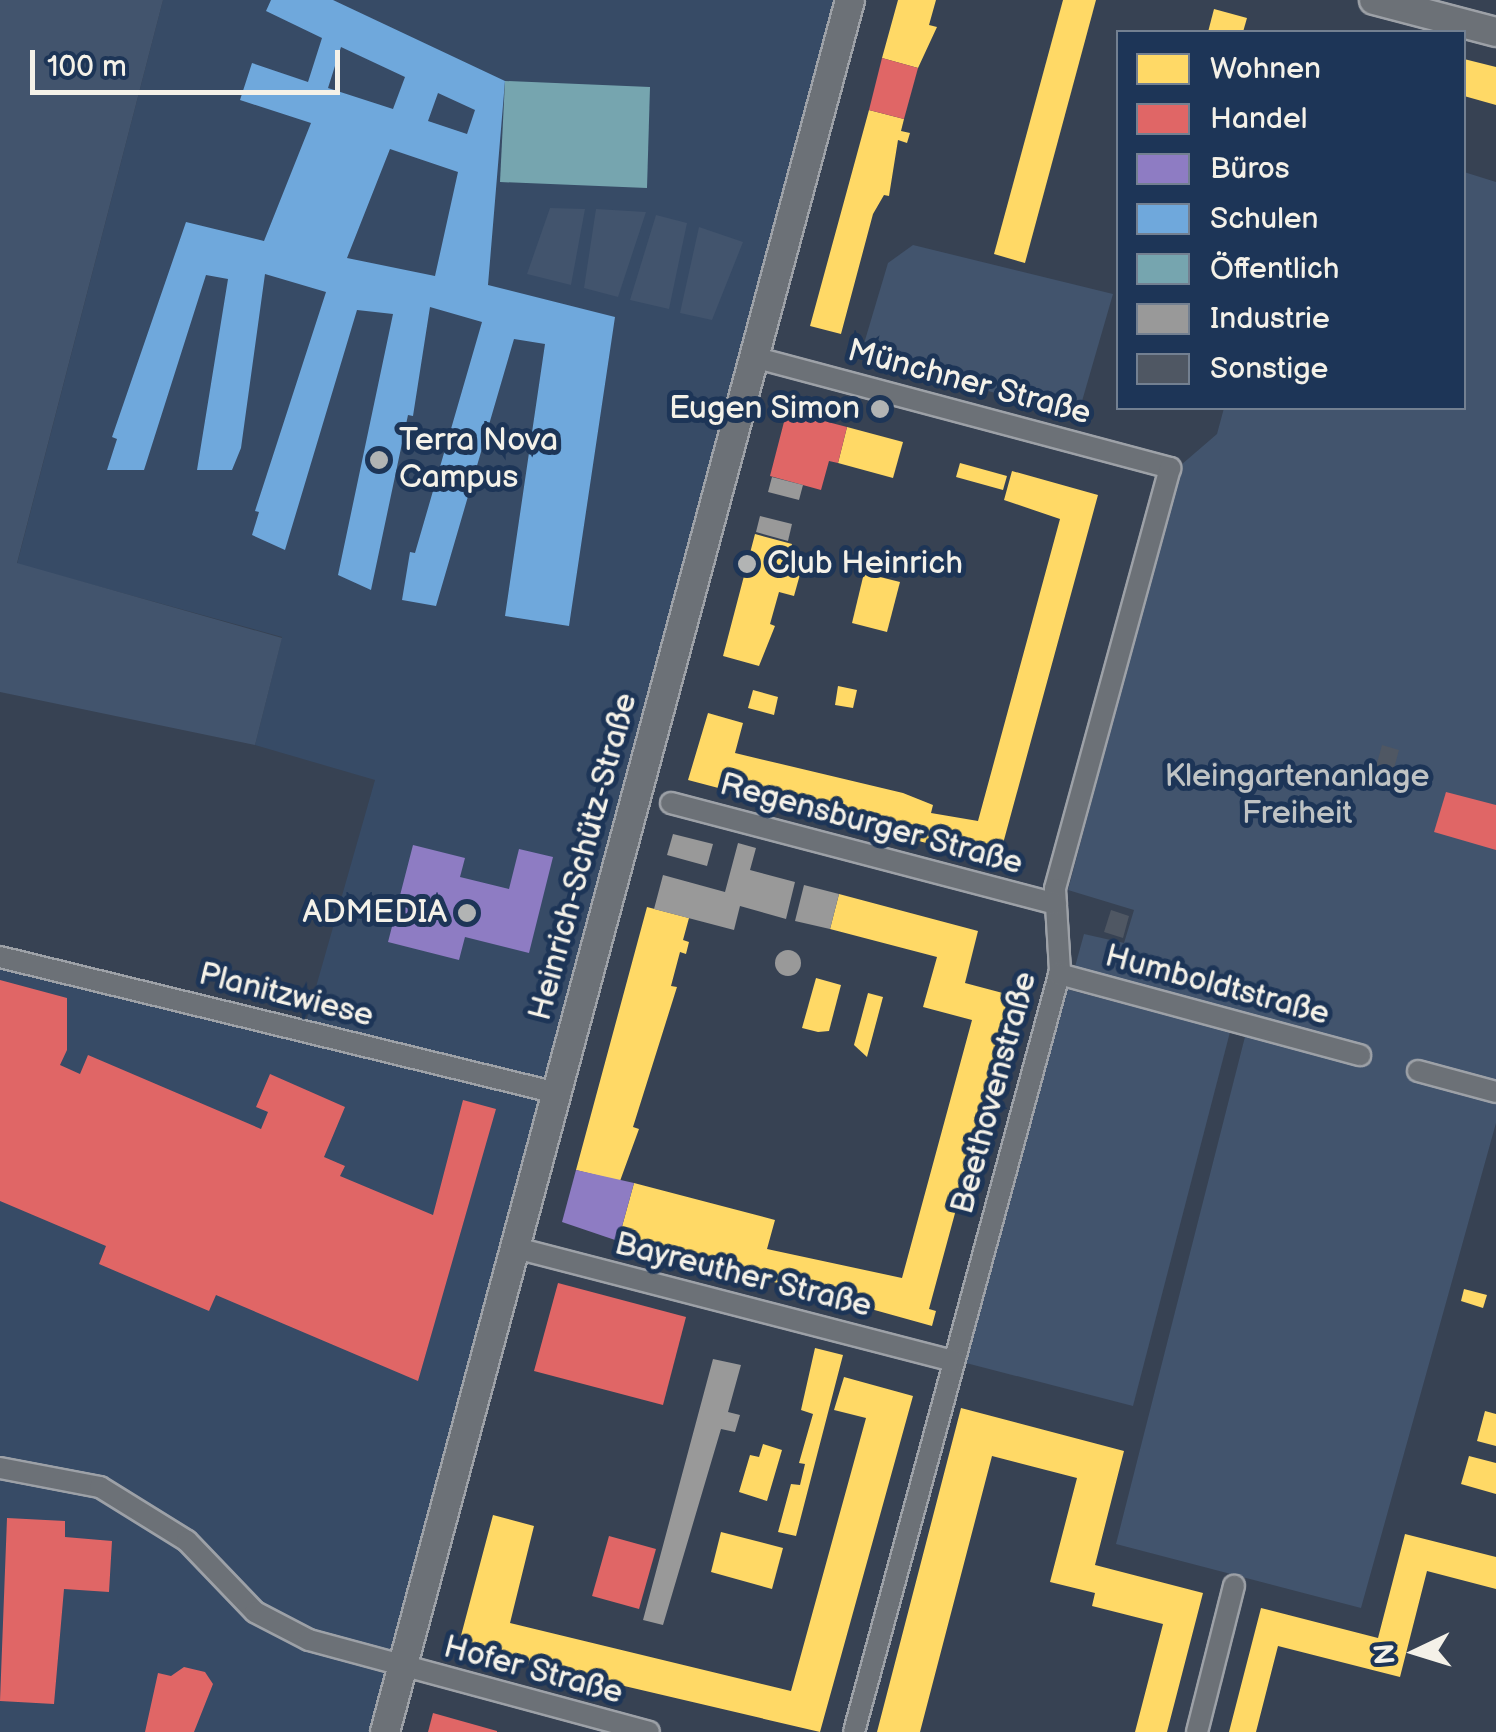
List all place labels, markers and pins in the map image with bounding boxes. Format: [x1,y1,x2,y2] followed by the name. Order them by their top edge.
[668,390,860,428] place label: Eugen Simon
[869,398,891,420] marker: Eugen Simon
[399,423,558,498] place label: Terra Nova Campus
[368,449,390,471] marker: Terra Nova Campus
[767,545,963,583] place label: Club Heinrich
[736,553,758,575] marker: Club Heinrich
[303,894,447,932] place label: ADMEDIA
[456,902,478,924] marker: ADMEDIA

